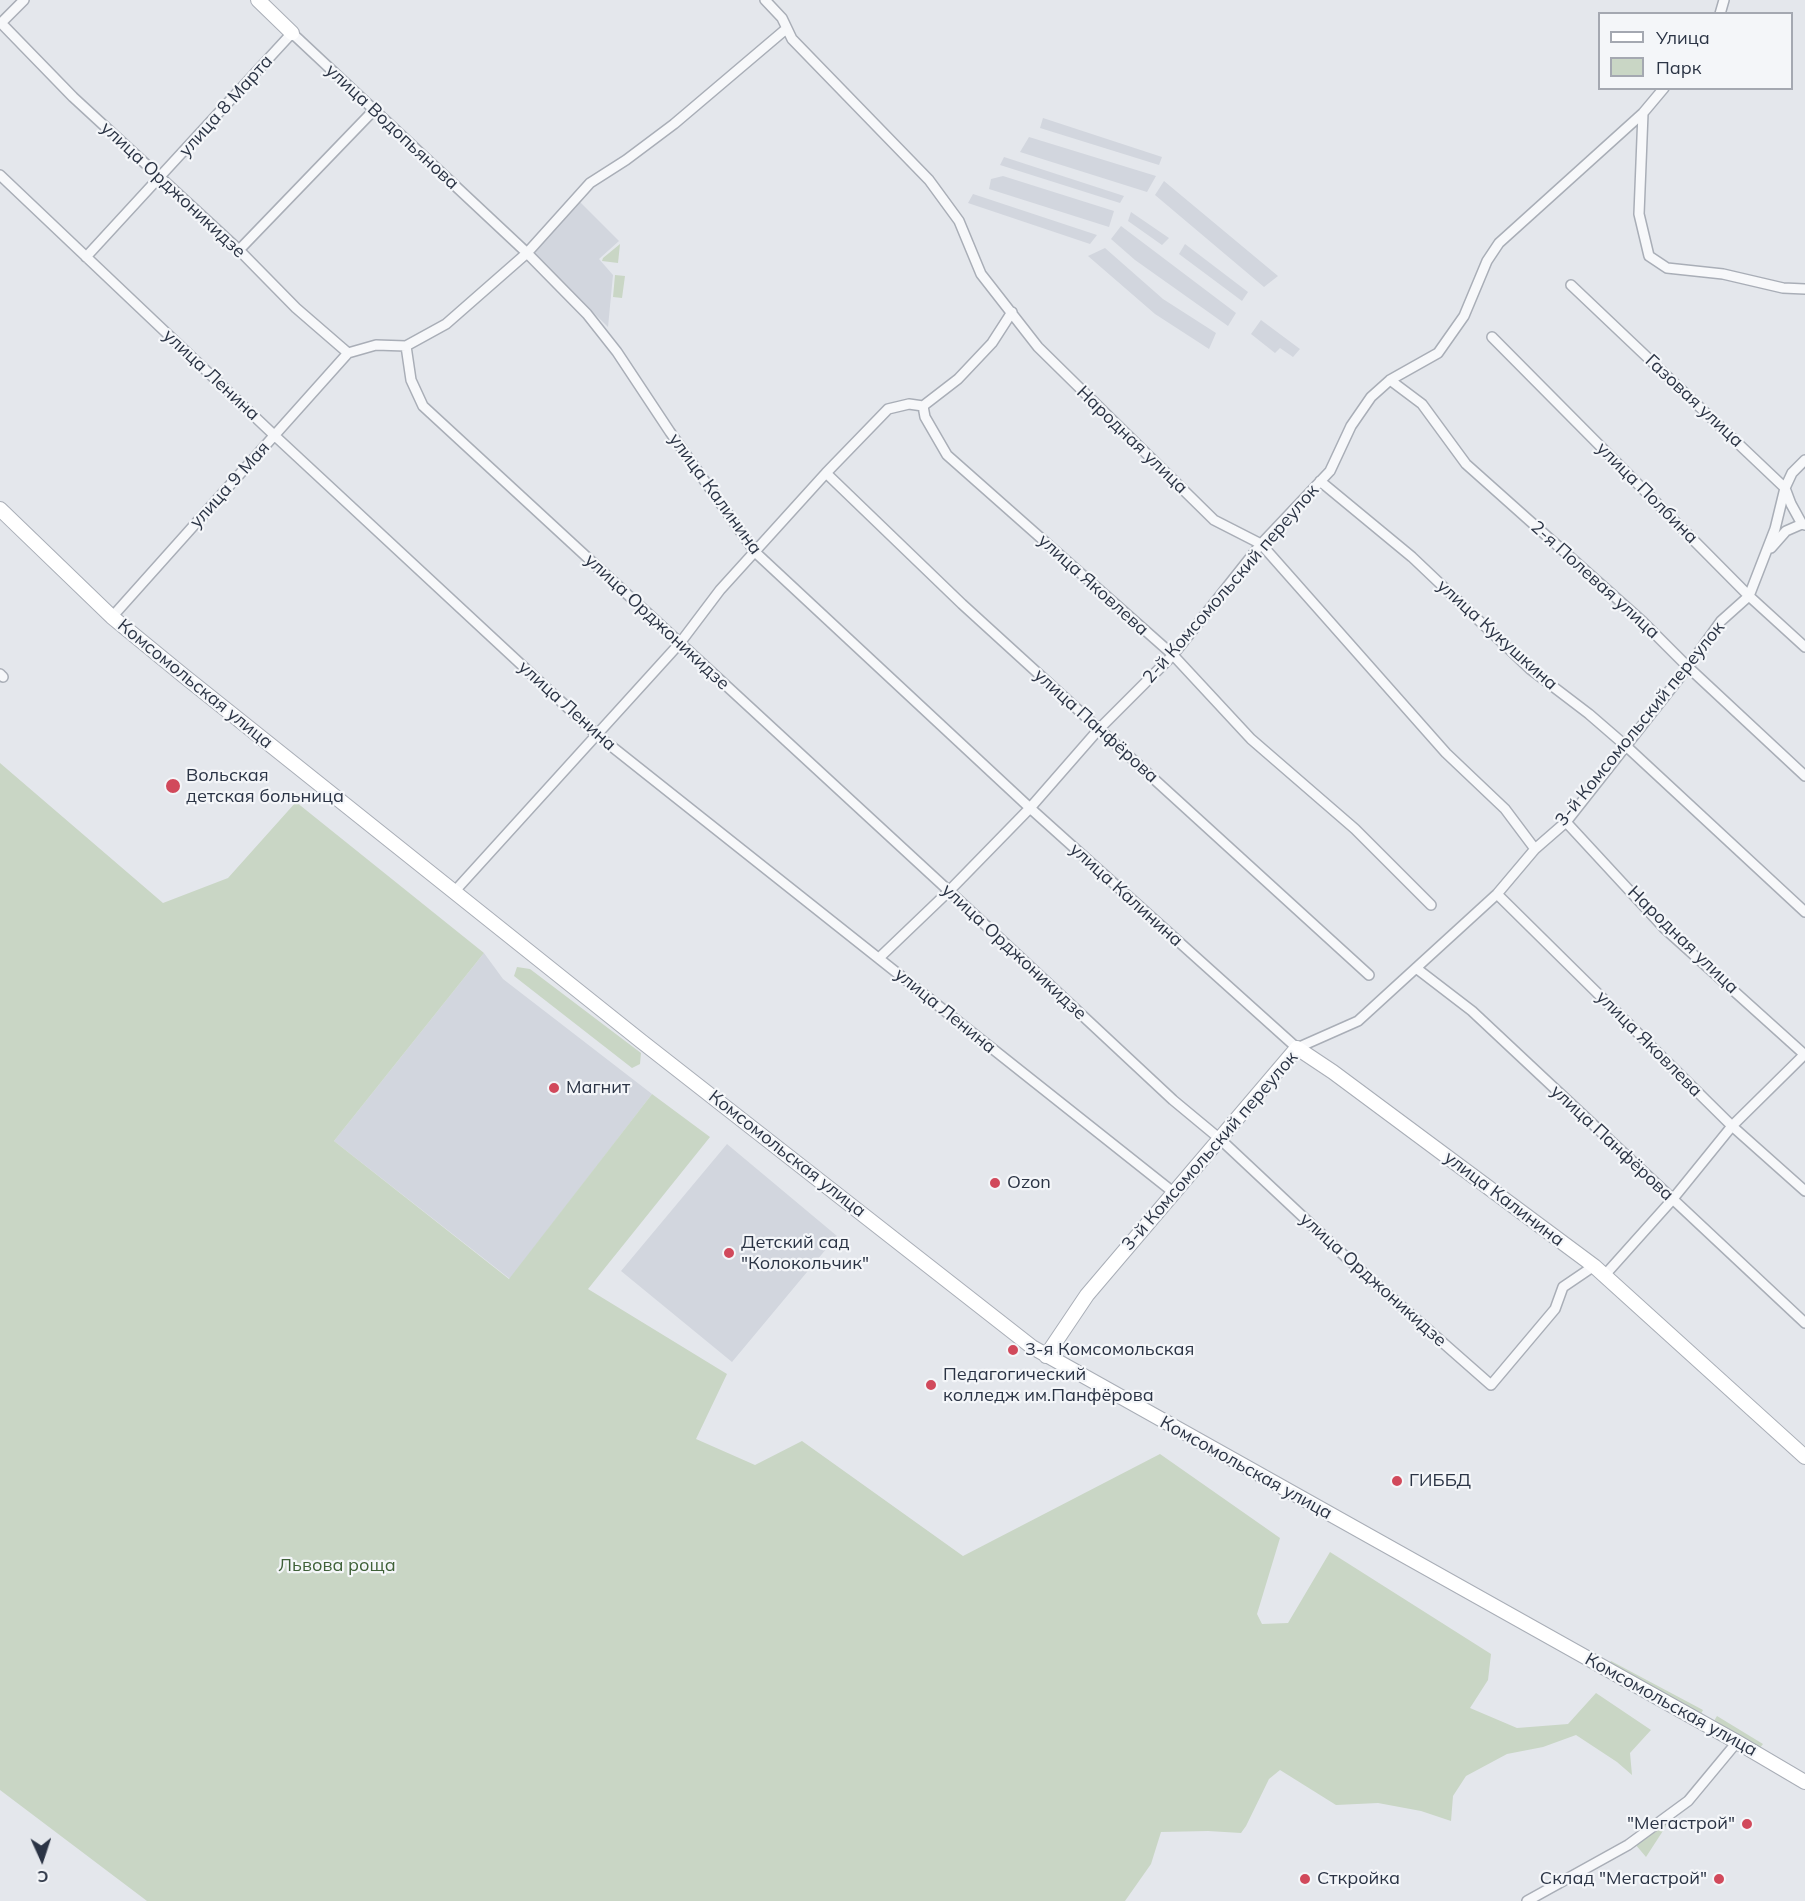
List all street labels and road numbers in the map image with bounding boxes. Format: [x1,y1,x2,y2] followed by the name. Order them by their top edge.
[175,51,277,161] street label: улица 8 Марта
[321,60,463,194] street label: улица Водопьянова
[96,117,250,263] street label: улица Орджоникидзе
[158,325,264,425] street label: улица Ленина
[1640,350,1748,452] street label: Газовая улица
[1072,382,1192,498] street label: Народная улица
[664,429,766,559] street label: улица Калинина
[186,437,274,533] street label: улица 9 Мая
[1592,438,1702,548] street label: улица Полбина
[1139,480,1323,688] street label: 2-й Комсомольский переулок
[1526,517,1664,643] street label: 2-я Полевая улица
[1033,530,1153,640] street label: улица Яковлева
[580,549,734,695] street label: улица Орджоникидзе
[1432,575,1562,695] street label: улица Кукушкина
[113,615,277,753] street label: Комсомольская улица
[1551,617,1729,831] street label: 3-й Комсомольский переулок
[514,656,620,756] street label: улица Ленина
[1029,665,1163,787] street label: улица Панфёрова
[1065,839,1187,951] street label: улица Калинина
[937,879,1091,1025] street label: улица Орджоникидзе
[1623,882,1743,998] street label: Народная улица
[890,964,1000,1058] street label: улица Ленина
[1591,986,1707,1102] street label: улица Яковлева
[1118,1047,1302,1255] street label: 3-й Комсомольский переулок
[1546,1081,1678,1205] street label: улица Панфёрова
[704,1086,870,1222] street label: Комсомольская улица
[1440,1147,1568,1251] street label: улица Калинина
[1295,1208,1451,1352] street label: улица Орджоникидзе
[1156,1412,1336,1524] street label: Комсомольская улица
[1581,1649,1761,1761] street label: Комсомольская улица

